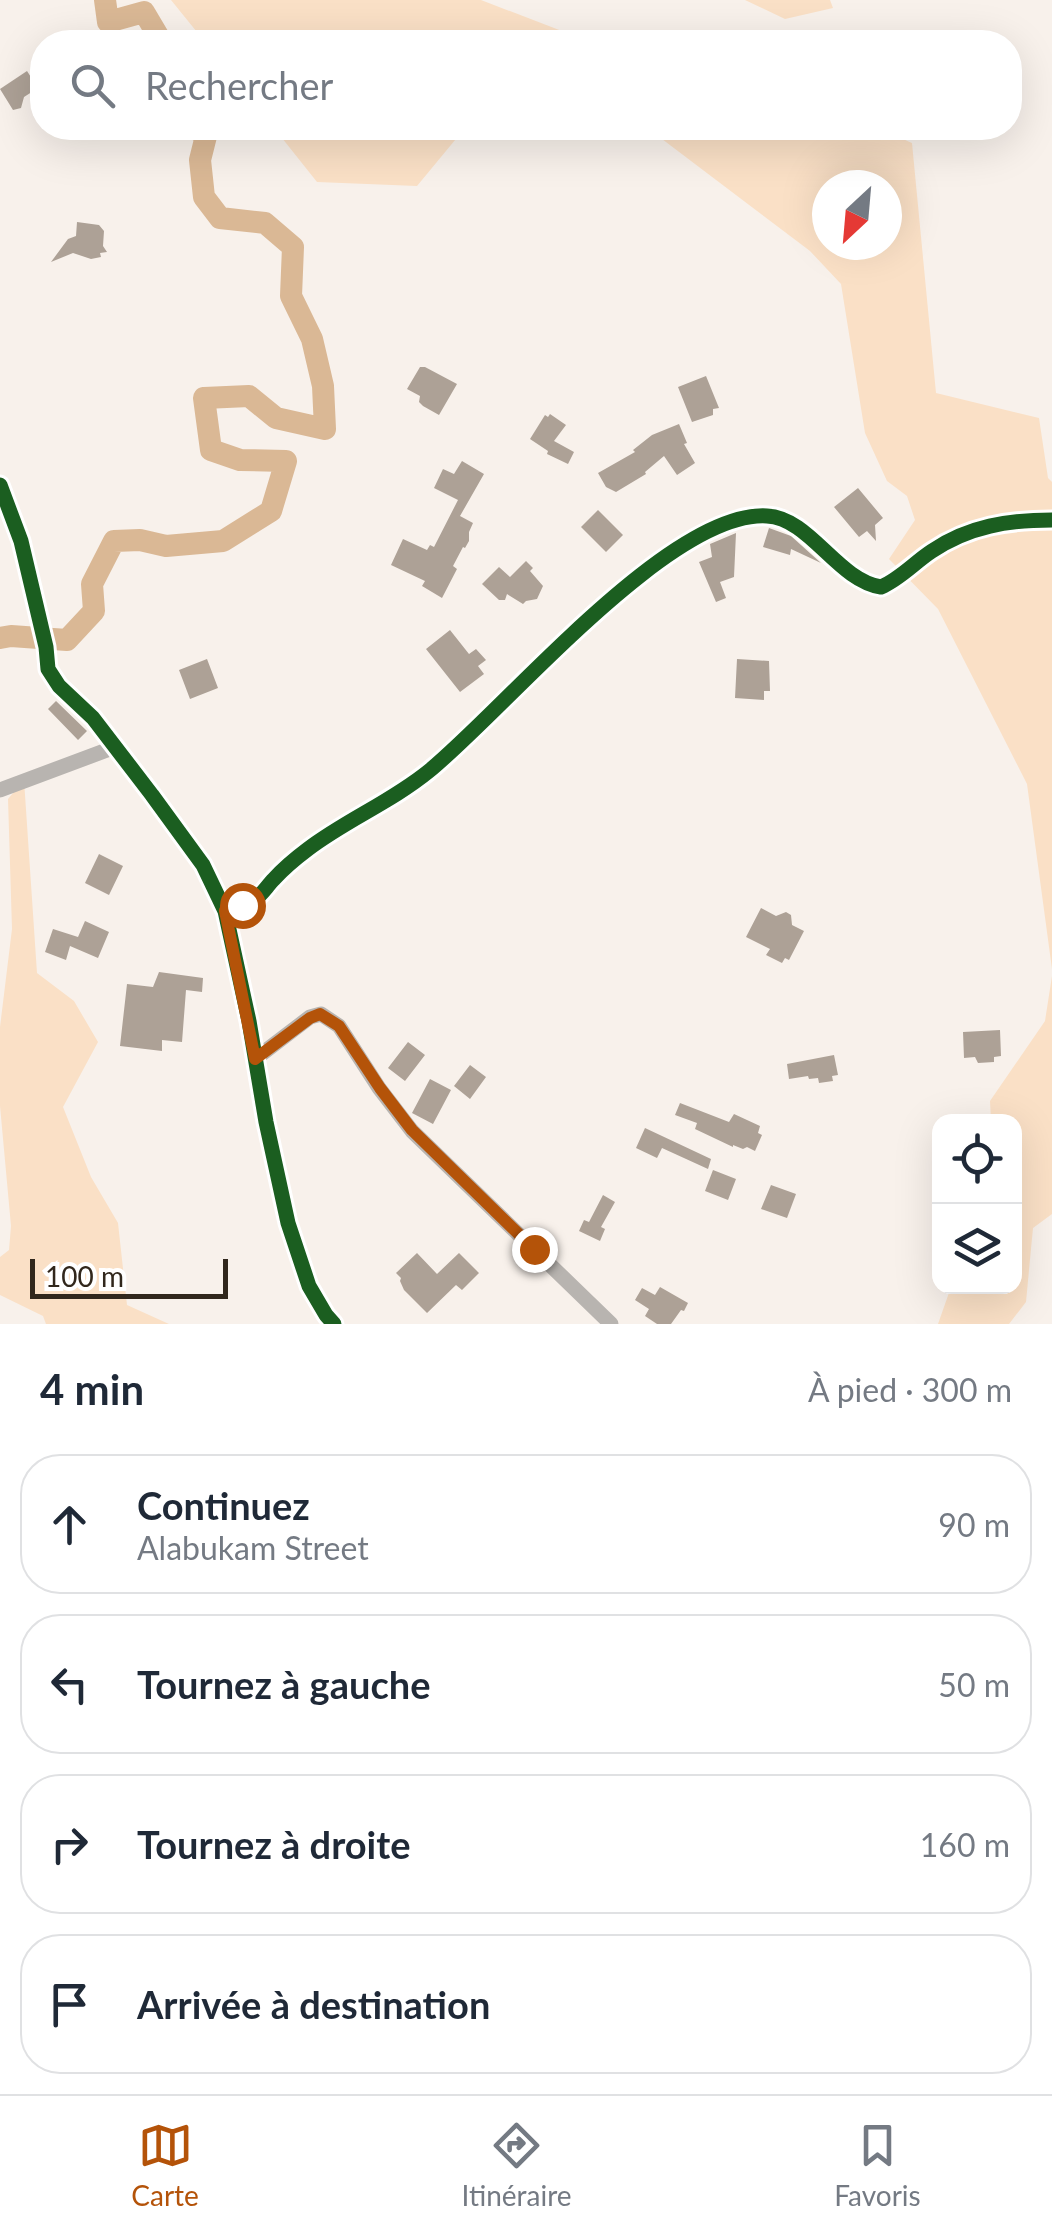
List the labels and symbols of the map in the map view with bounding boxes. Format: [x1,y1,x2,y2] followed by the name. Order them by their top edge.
[812,170,902,260] north arrow
[220,883,266,929] route start
[512,1227,558,1273] route end
[30,1254,228,1298] scale bar

